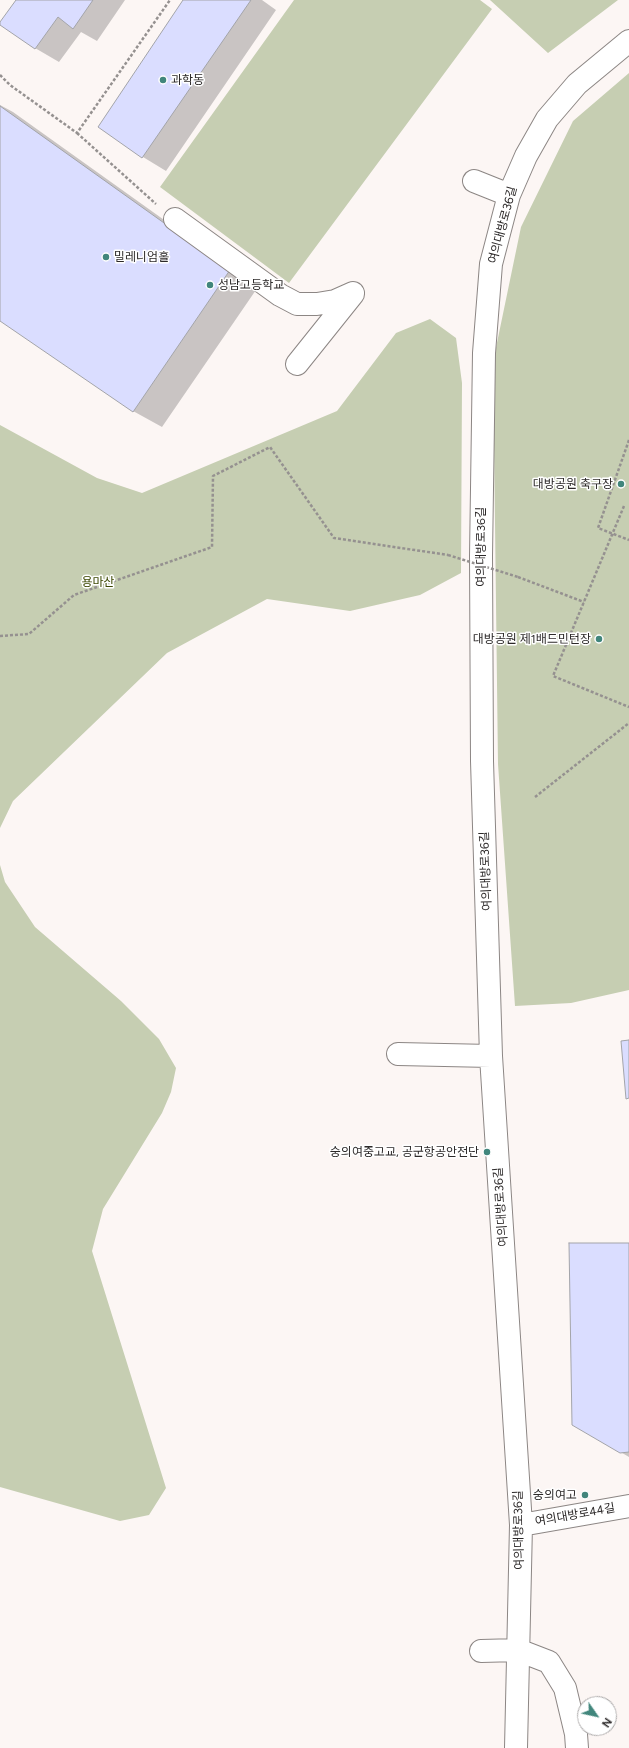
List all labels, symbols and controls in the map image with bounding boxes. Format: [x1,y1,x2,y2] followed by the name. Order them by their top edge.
[171,73,204,87] place label: 과학동
[158,75,168,85] marker: 과학동
[486,185,520,265] street label: 여의대방로36길
[114,250,169,264] place label: 밀레니엄홀
[101,252,111,262] marker: 밀레니엄홀
[218,278,284,292] place label: 성남고등학교
[205,280,215,290] marker: 성남고등학교
[533,477,613,491] place label: 대방공원 축구장
[616,479,626,489] marker: 대방공원 축구장
[474,507,488,587] street label: 여의대방로36길
[81,575,115,589] park label: 용마산
[473,632,591,646] place label: 대방공원 제1배드민턴장
[594,634,604,644] marker: 대방공원 제1배드민턴장
[477,831,495,911] street label: 여의대방로36길
[330,1145,479,1159] place label: 숭의여중고교, 공군항공안전단
[482,1147,492,1157] marker: 숭의여중고교, 공군항공안전단
[491,1167,511,1247] street label: 여의대방로36길
[533,1488,577,1502] place label: 숭의여고
[511,1490,527,1570] street label: 여의대방로36길
[580,1490,590,1500] marker: 숭의여고
[534,1501,616,1529] street label: 여의대방로44길
[577,1696,617,1736] north arrow
[599,1715,614,1730] text: N

